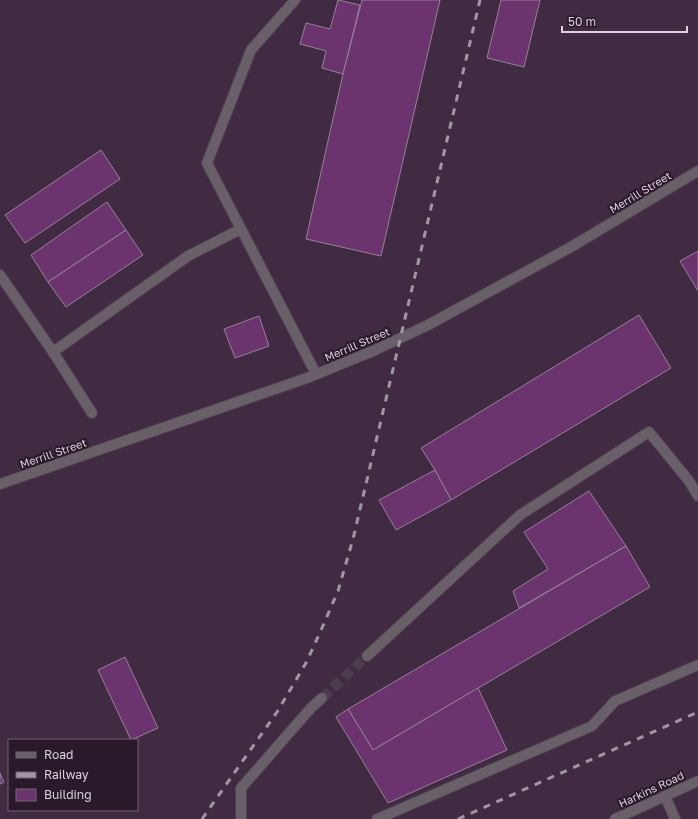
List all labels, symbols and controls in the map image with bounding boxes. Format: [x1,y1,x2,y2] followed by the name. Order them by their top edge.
[562,8,687,34] scale bar
[568,14,596,29] text: 50 m
[607,168,673,216] street label: Merrill Street
[322,324,392,364] street label: Merrill Street
[18,436,88,470] street label: Merrill Street
[8,739,138,811] legend
[44,747,73,762] text: Road
[44,767,89,782] text: Railway
[616,768,686,810] street label: Harkins Road
[44,787,92,802] text: Building

